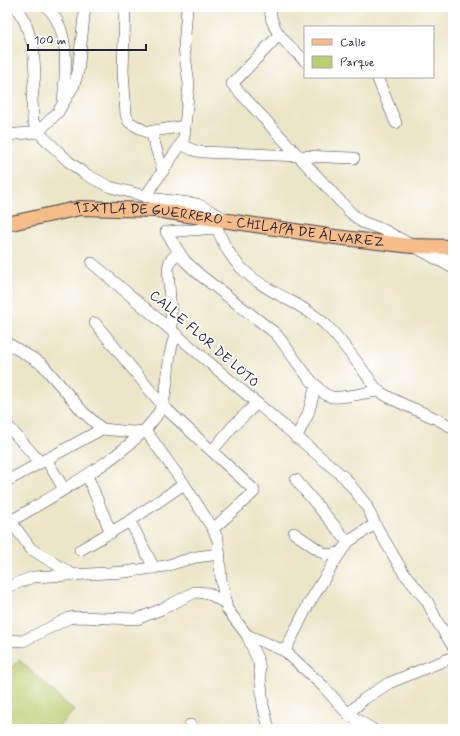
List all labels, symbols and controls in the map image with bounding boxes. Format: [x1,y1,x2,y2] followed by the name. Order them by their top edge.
[28,26,146,52] scale bar
[304,26,434,78] legend
[34,33,66,49] text: 100 m
[340,35,366,51] text: Calle
[340,55,375,71] text: Parque
[72,199,385,252] street label: TIXTLA DE GUERRERO - CHILAPA DE ÁLVAREZ
[145,286,263,392] street label: CALLE FLOR DE LOTO

